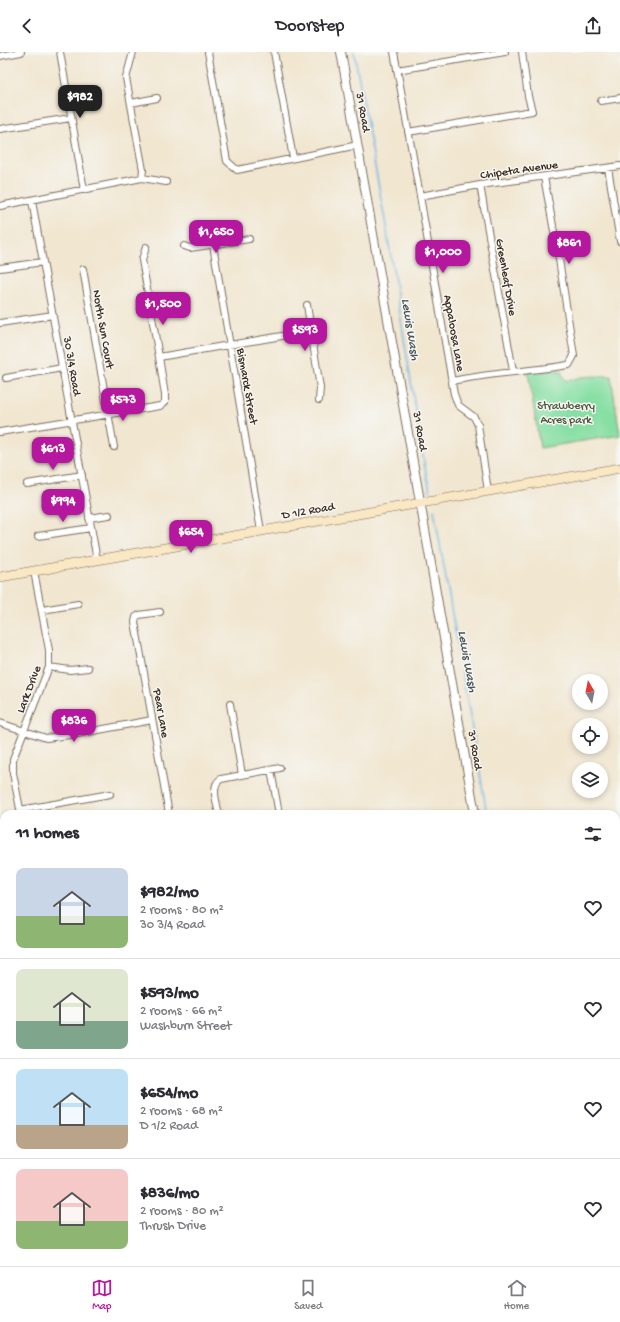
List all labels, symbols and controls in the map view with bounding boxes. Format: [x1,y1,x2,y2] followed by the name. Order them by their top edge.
[16,15,38,37] icon: back
[582,15,604,37] icon: share
[276,16,344,37] text: Doorstep
[56,85,104,119] pin: $982
[67,90,93,105] text: $982
[351,90,373,134] street label: 31 Road
[480,158,560,183] street label: Chipeta Avenue
[183,220,249,254] pin: $1,650
[198,225,234,240] text: $1,650
[545,231,593,265] pin: $861
[557,236,581,251] text: $861
[491,238,519,318] street label: Greenleaf Drive
[410,240,476,274] pin: $1,000
[424,245,462,260] text: $1,000
[88,289,116,371] street label: North Sun Court
[130,292,196,326] pin: $1,500
[439,294,467,374] street label: Appaloosa Lane
[145,297,181,312] text: $1,500
[397,297,422,362] water label: Lewis Wash
[281,318,329,352] pin: $593
[292,323,318,338] text: $593
[59,335,83,398] street label: 30 3/4 Road
[232,346,260,426] street label: Bismarck Street
[99,388,147,422] pin: $573
[110,393,136,408] text: $573
[537,400,595,428] park label: Strawberry Acres park
[408,409,430,453] street label: 31 Road
[29,437,77,471] pin: $613
[41,442,65,457] text: $613
[39,489,87,523] pin: $994
[50,494,76,509] text: $994
[280,500,337,524] street label: D 1/2 Road
[167,520,215,554] pin: $654
[178,525,204,540] text: $654
[454,629,480,694] water label: Lewis Wash
[14,663,46,715] street label: Lark Drive
[572,674,608,710] north arrow
[572,674,608,798] map controls
[149,687,171,740] street label: Pear Lane
[50,709,98,743] pin: $836
[61,714,87,729] text: $836
[572,718,608,754] button: locate
[463,728,485,772] street label: 31 Road
[572,762,608,798] button: layers
[582,823,604,845] icon: filters
[16,824,79,844] text: 11 homes
[140,883,199,903] text: $982/mo
[48,884,96,932] icon: home
[582,897,604,919] icon: heart
[140,903,224,918] text: 2 rooms · 80 m²
[140,918,205,933] text: 30 3/4 Road
[140,984,199,1004] text: $593/mo
[48,985,96,1033] icon: home
[582,998,604,1020] icon: heart
[140,1004,222,1019] text: 2 rooms · 66 m²
[140,1019,232,1034] text: Washburn Street
[140,1084,198,1104] text: $654/mo
[48,1085,96,1133] icon: home
[582,1098,604,1120] icon: heart
[140,1104,223,1119] text: 2 rooms · 68 m²
[140,1119,198,1134] text: D 1/2 Road
[140,1184,199,1204] text: $836/mo
[48,1185,96,1233] icon: home
[582,1198,604,1220] icon: heart
[140,1204,224,1219] text: 2 rooms · 80 m²
[140,1219,206,1234] text: Thrush Drive
[91,1277,113,1313] tab: Map
[294,1277,322,1313] tab: Saved
[504,1277,529,1313] tab: Home

